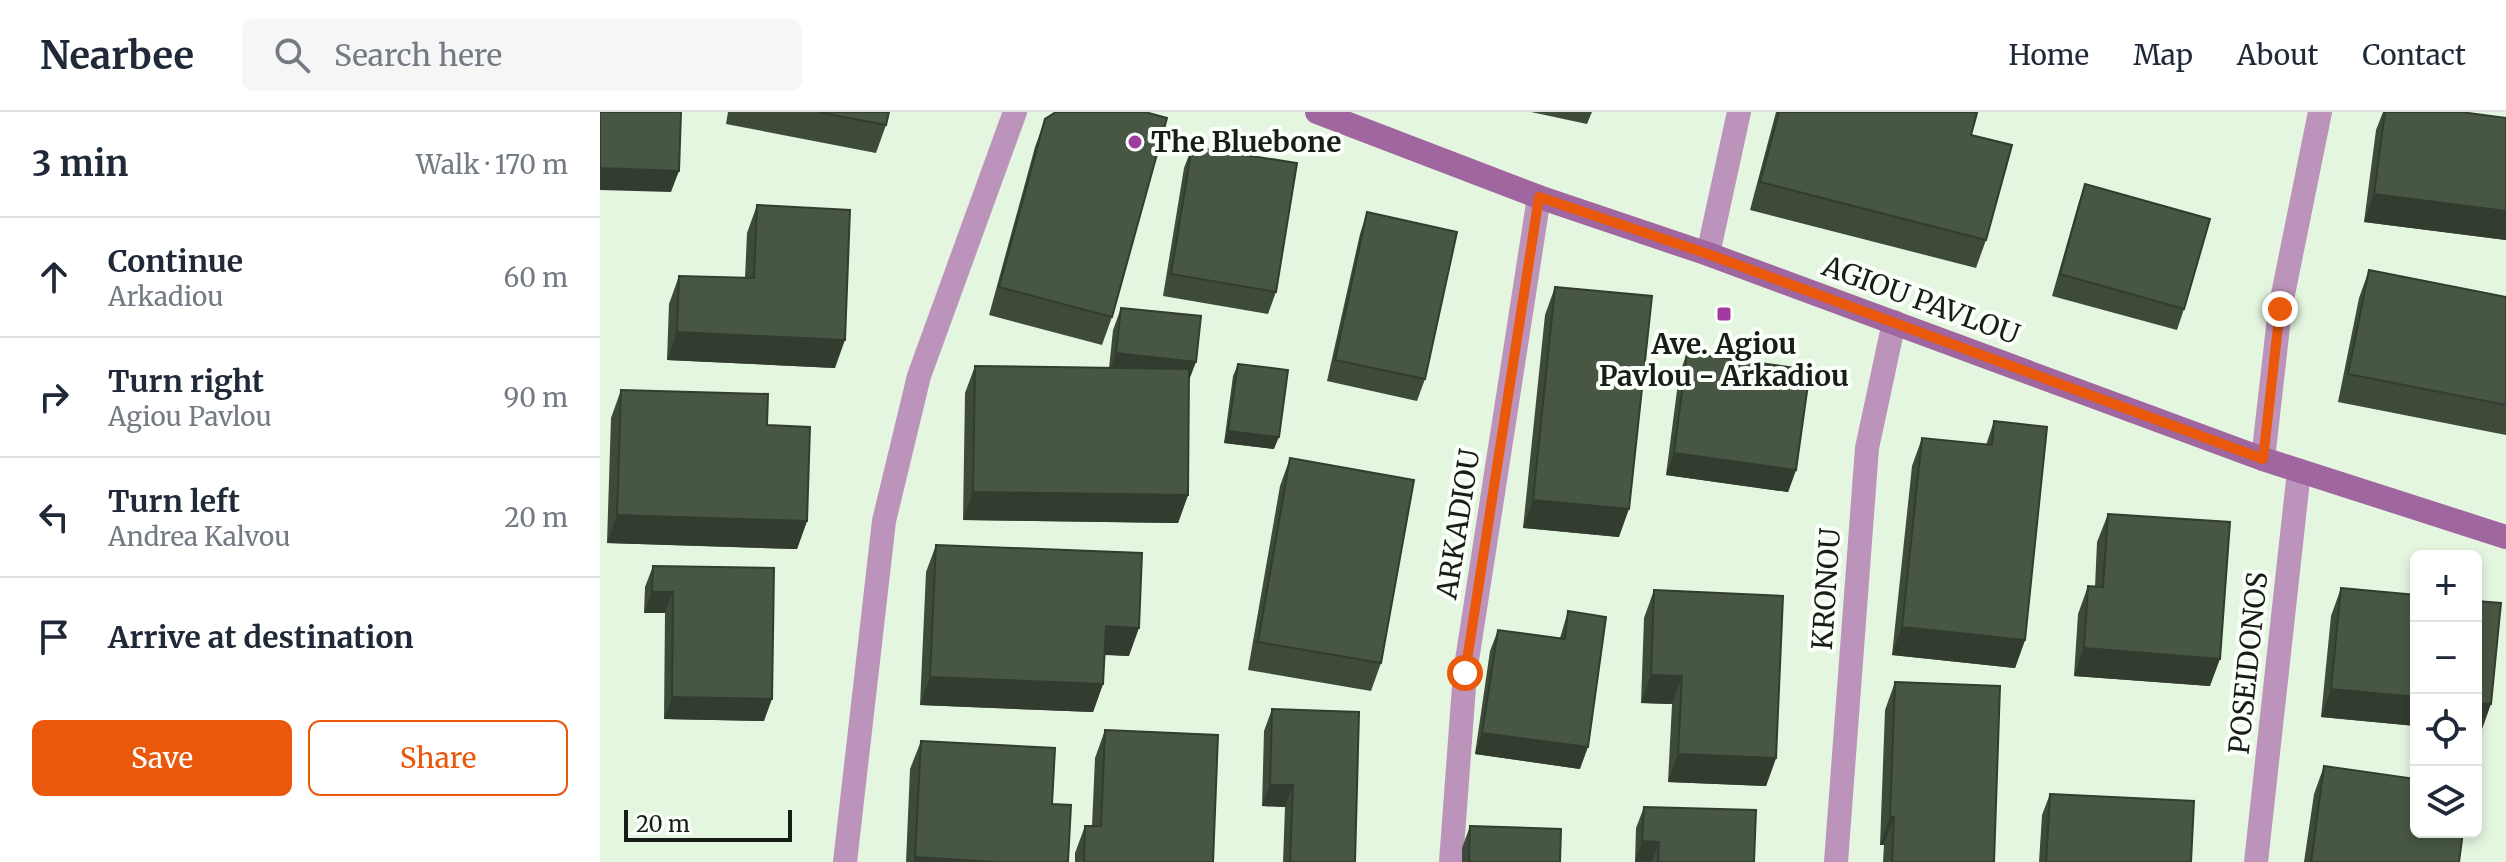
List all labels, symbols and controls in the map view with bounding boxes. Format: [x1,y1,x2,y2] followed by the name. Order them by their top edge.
[242,19,802,91] search box
[40,32,194,79] text: Nearbee
[270,33,314,77] icon: search
[334,36,502,74] text: Search here
[2008,37,2089,73] text: Home
[2133,37,2193,73] text: Map
[2237,37,2318,73] text: About
[2362,37,2466,73] text: Contact
[1151,124,1341,160] place label: The Bluebone
[1126,133,1144,151] marker: The Bluebone
[32,143,128,185] text: 3 min
[416,148,568,181] text: Walk · 170 m
[108,242,243,280] text: Continue
[1817,247,2025,352] street label: AGIOU PAVLOU
[32,255,76,299] icon: ahead
[504,261,568,294] text: 60 m
[108,280,224,313] text: Arkadiou
[2262,291,2298,327] route end
[1715,305,1733,323] marker: Ave. Agiou Pavlou - Arkadiou
[1599,326,1849,394] place label: Ave. Agiou Pavlou - Arkadiou
[108,362,264,400] text: Turn right
[32,375,76,419] icon: right
[504,381,568,414] text: 90 m
[108,400,272,433] text: Agiou Pavlou
[1428,446,1488,603] street label: ARKADIOU
[108,482,240,520] text: Turn left
[32,495,76,539] icon: left
[504,501,568,534] text: 20 m
[108,520,291,553] text: Andrea Kalvou
[1804,527,1848,651] street label: KRONOU
[2410,550,2482,838] map controls
[2410,550,2482,622] button: +
[2221,570,2275,756] street label: POSEIDONOS
[32,615,76,659] icon: arrive
[108,618,414,656] text: Arrive at destination
[2410,622,2482,694] button: −
[1447,655,1483,691] route start
[2410,694,2482,766] button: locate
[32,720,292,796] button: Save
[308,720,568,796] button: Share
[2410,766,2482,838] button: layers
[624,806,792,842] scale bar
[636,810,690,838] text: 20 m

